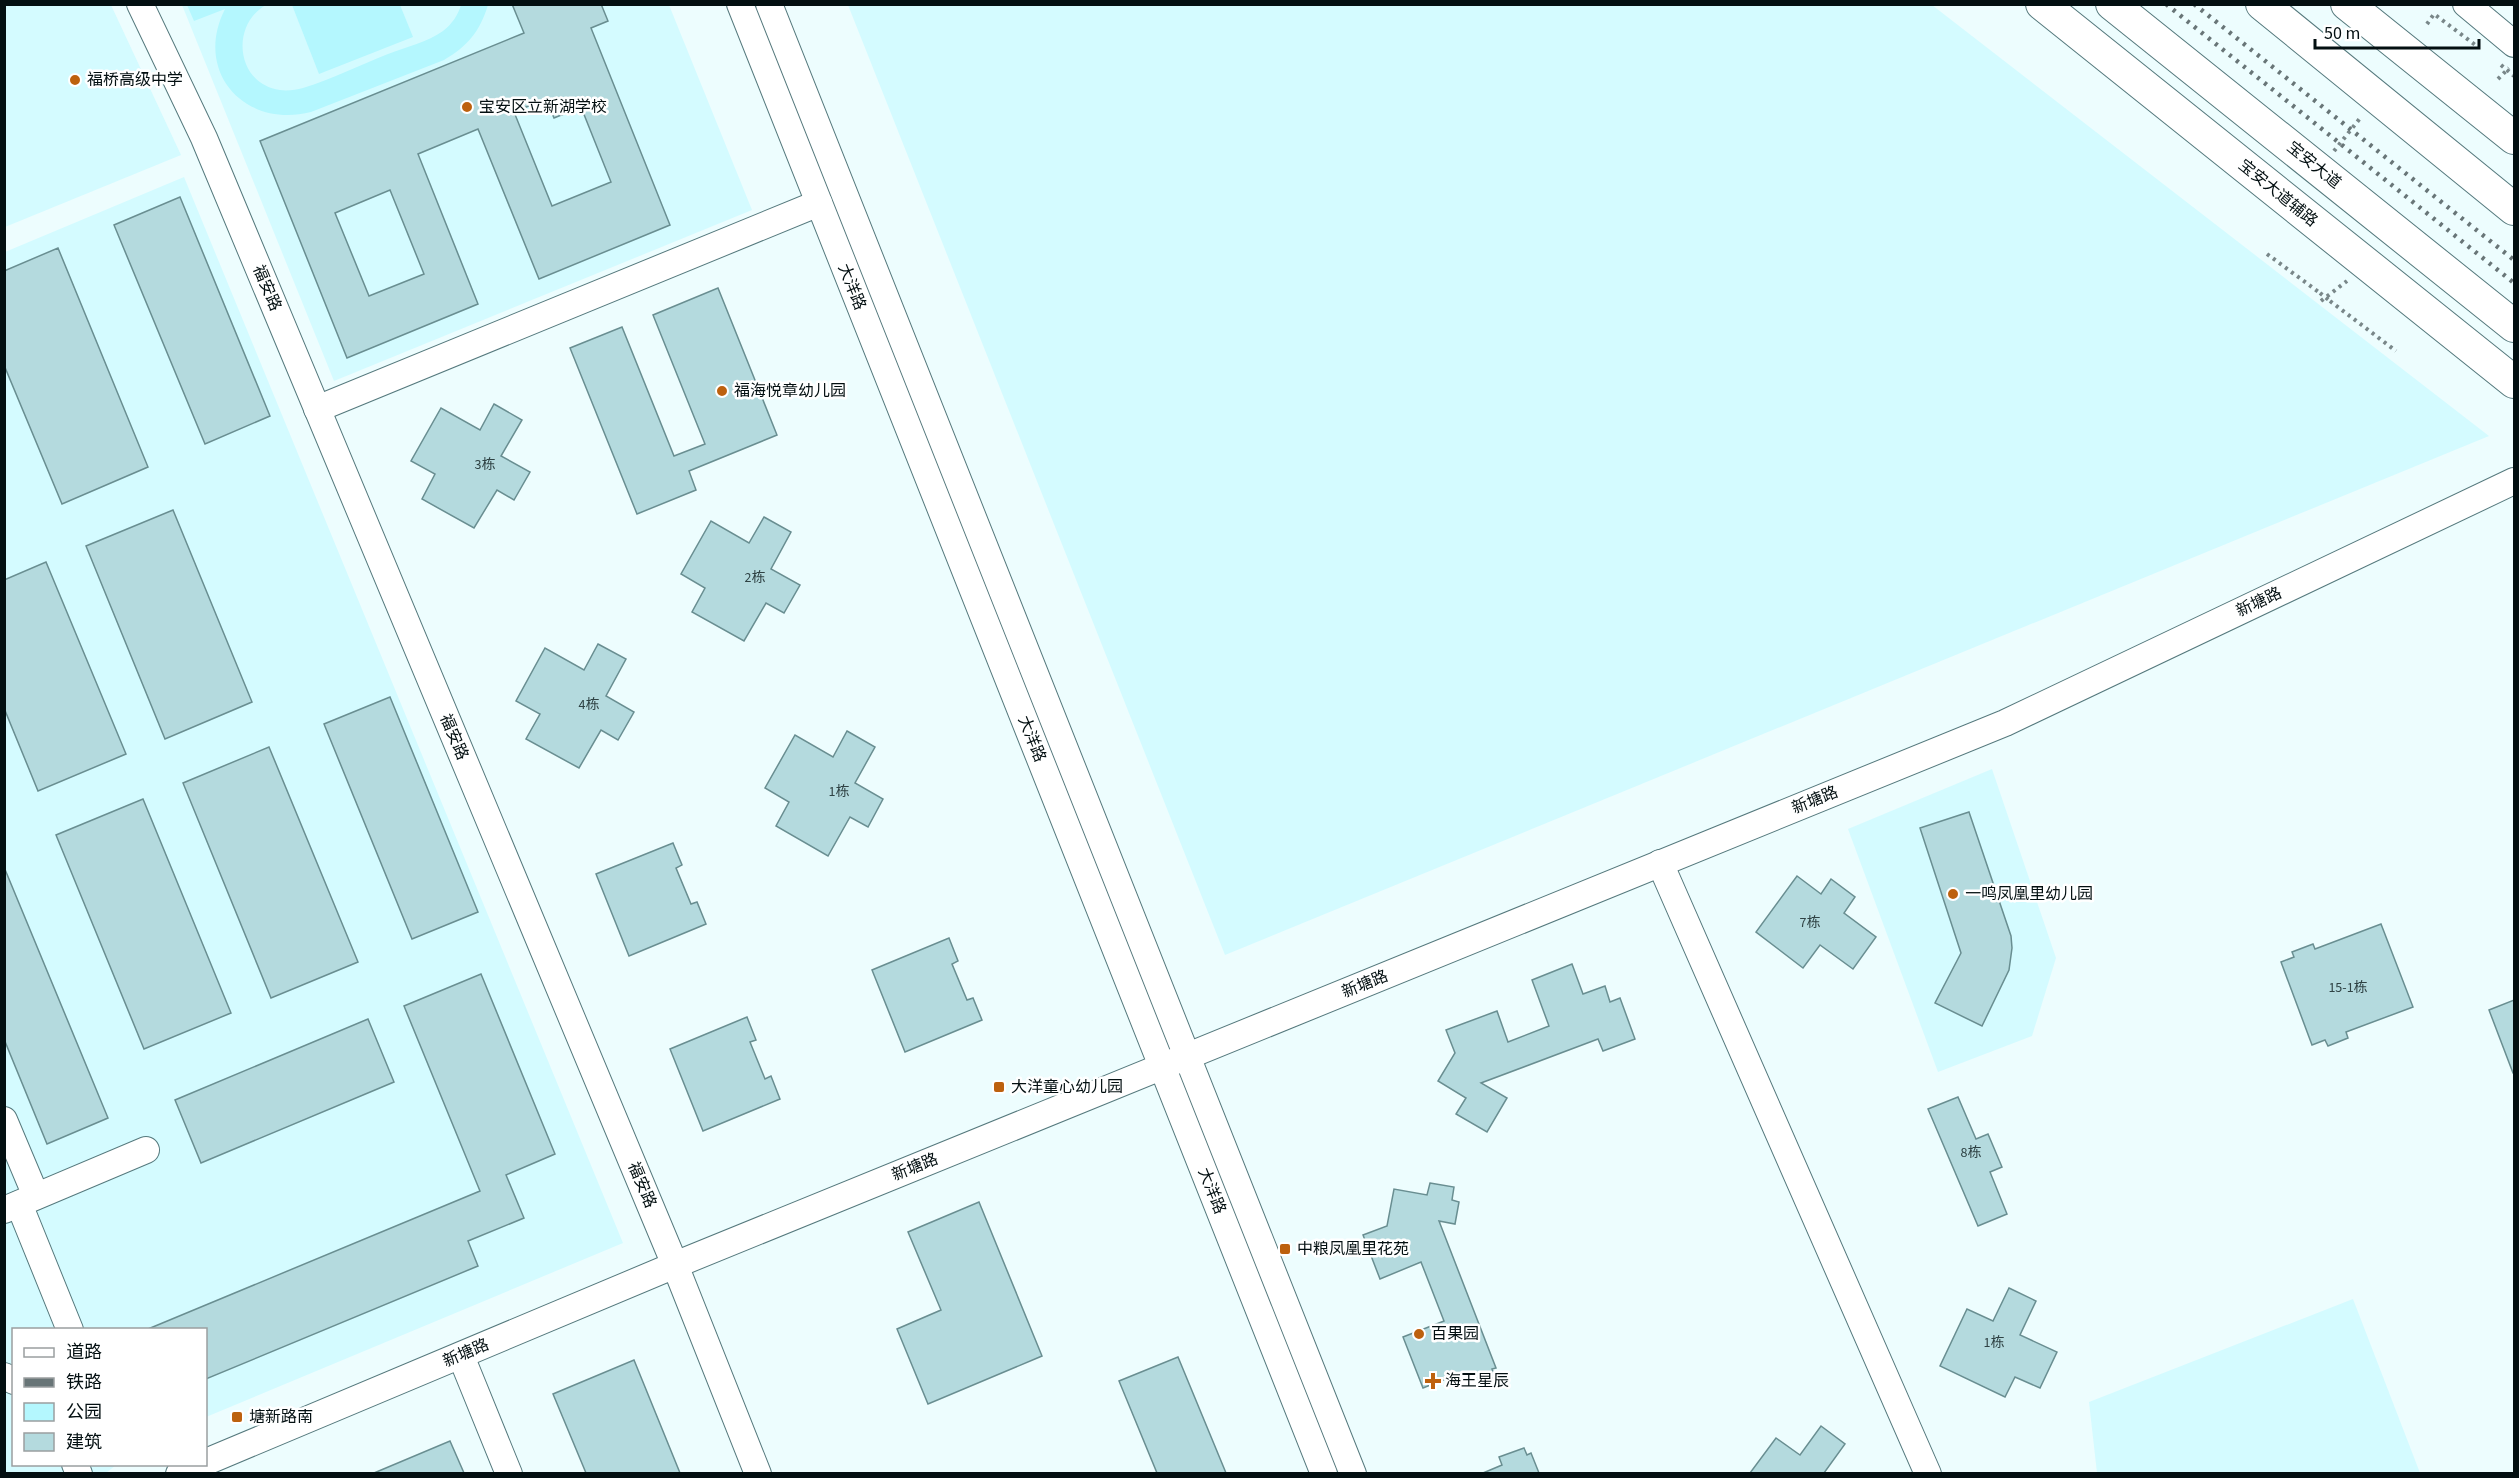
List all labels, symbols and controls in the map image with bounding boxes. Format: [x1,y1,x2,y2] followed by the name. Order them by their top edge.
[2315,12,2478,50] scale bar
[2324,21,2360,46] text: 50 m
[87,69,183,91] place label: 福桥高级中学
[68,73,82,87] marker: 福桥高级中学
[479,96,607,118] place label: 宝安区立新湖学校
[460,100,474,114] marker: 宝安区立新湖学校
[2282,136,2346,194] street label: 宝安大道
[2234,154,2322,232] street label: 宝安大道辅路
[833,261,871,313] street label: 大洋路
[247,262,287,314] street label: 福安路
[734,380,846,402] place label: 福海悦章幼儿园
[715,384,729,398] marker: 福海悦章幼儿园
[475,455,495,475] house number: 3栋
[745,568,765,588] house number: 2栋
[2233,582,2285,622] street label: 新塘路
[579,695,599,715] house number: 4栋
[434,711,474,763] street label: 福安路
[1013,713,1051,765] street label: 大洋路
[1789,781,1841,819] street label: 新塘路
[829,782,849,802] house number: 1栋
[1965,883,2093,905] place label: 一鸣凤凰里幼儿园
[1946,887,1960,901] marker: 一鸣凤凰里幼儿园
[1800,913,1820,933] house number: 7栋
[1339,965,1391,1003] street label: 新塘路
[2328,978,2368,998] house number: 15-1栋
[1011,1076,1123,1098] place label: 大洋童心幼儿园
[992,1080,1006,1094] marker: 大洋童心幼儿园
[1961,1143,1981,1163] house number: 8栋
[889,1148,941,1186] street label: 新塘路
[622,1159,662,1211] street label: 福安路
[1193,1165,1231,1217] street label: 大洋路
[1297,1238,1409,1260] place label: 中粮凤凰里花苑
[1278,1242,1292,1256] marker: 中粮凤凰里花苑
[1431,1323,1479,1345] place label: 百果园
[1412,1327,1426,1341] marker: 百果园
[12,1328,207,1466] legend
[440,1333,492,1373] street label: 新塘路
[1984,1333,2004,1353] house number: 1栋
[66,1340,102,1365] text: 道路
[66,1370,102,1395] text: 铁路
[1445,1370,1509,1392] place label: 海王星辰
[1426,1374,1440,1388] marker: 海王星辰
[66,1400,102,1425] text: 公园
[249,1406,313,1428] place label: 塘新路南
[230,1410,244,1424] marker: 塘新路南
[66,1430,102,1455] text: 建筑

